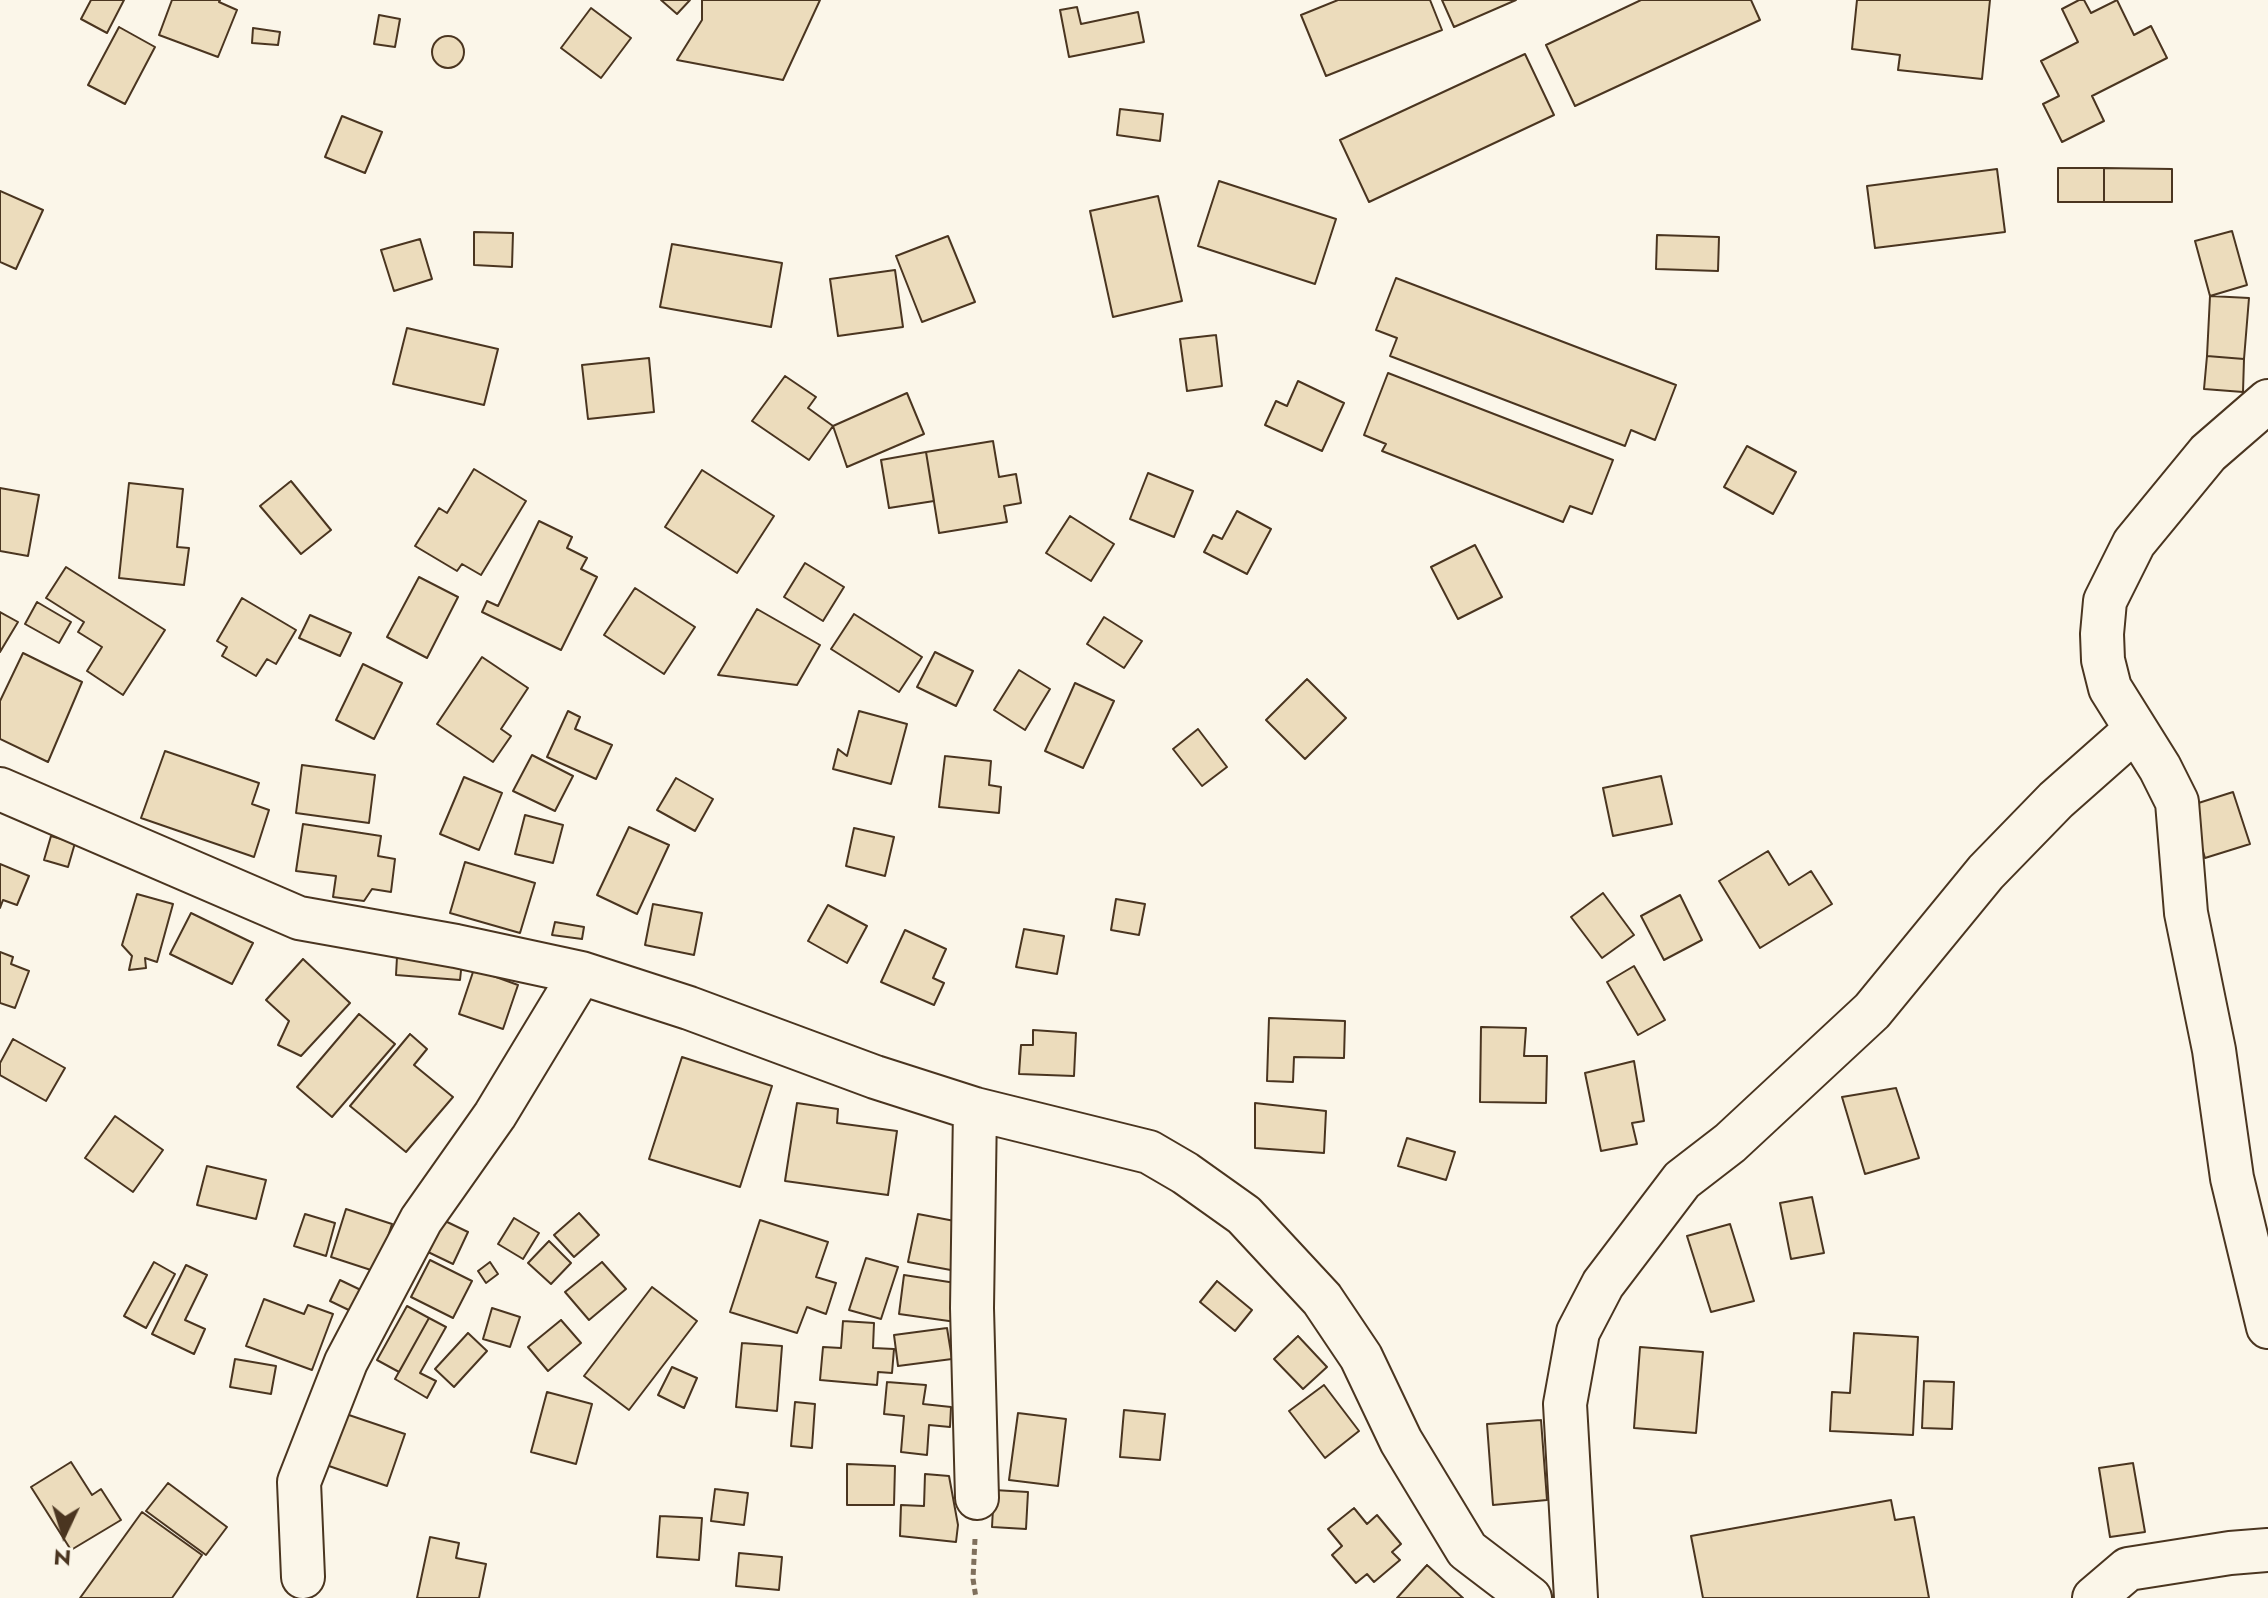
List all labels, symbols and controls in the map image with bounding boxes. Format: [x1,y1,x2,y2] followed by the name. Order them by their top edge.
[24,1494,104,1574] north arrow
[52,1541,72,1575] text: N

